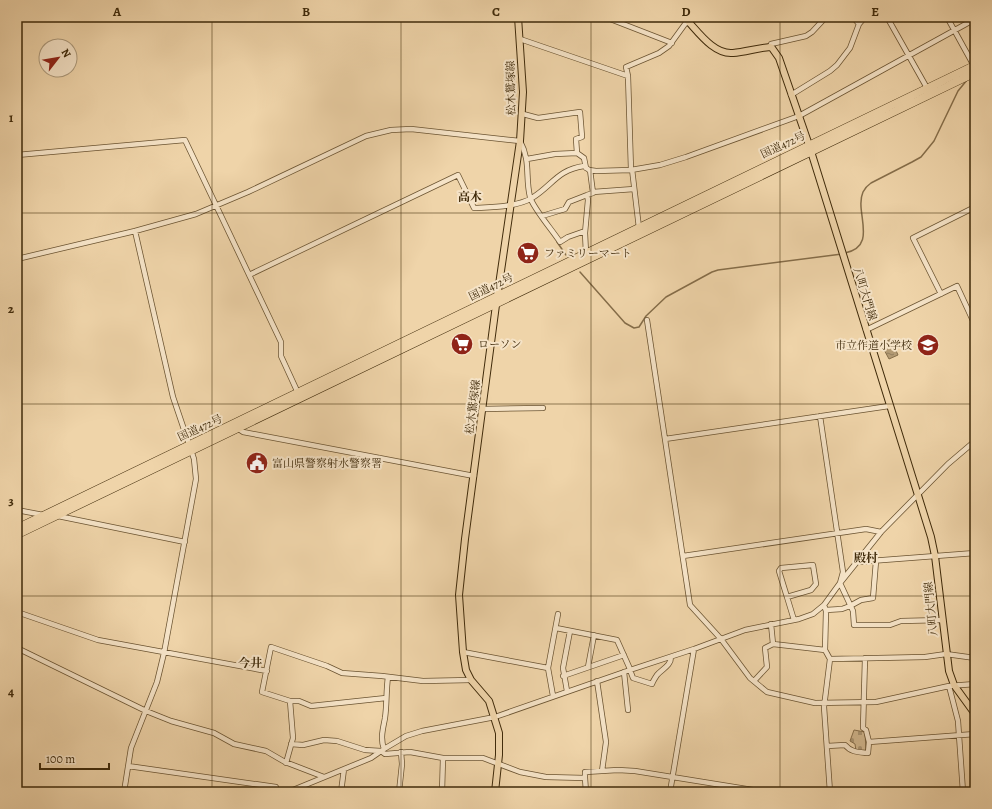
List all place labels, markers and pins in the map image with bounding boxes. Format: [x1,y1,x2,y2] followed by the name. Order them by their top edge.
[515,240,541,266] supermarket icon: ファミリーマート
[544,246,632,261] place label: ファミリーマート
[449,331,475,357] supermarket icon: ローソン
[915,332,941,358] school or university icon: 市立作道小学校
[478,337,522,352] place label: ローソン
[835,338,912,353] place label: 市立作道小学校
[244,450,270,476] public building icon: 富山県警察射水警察署
[272,456,382,471] place label: 富山県警察射水警察署

